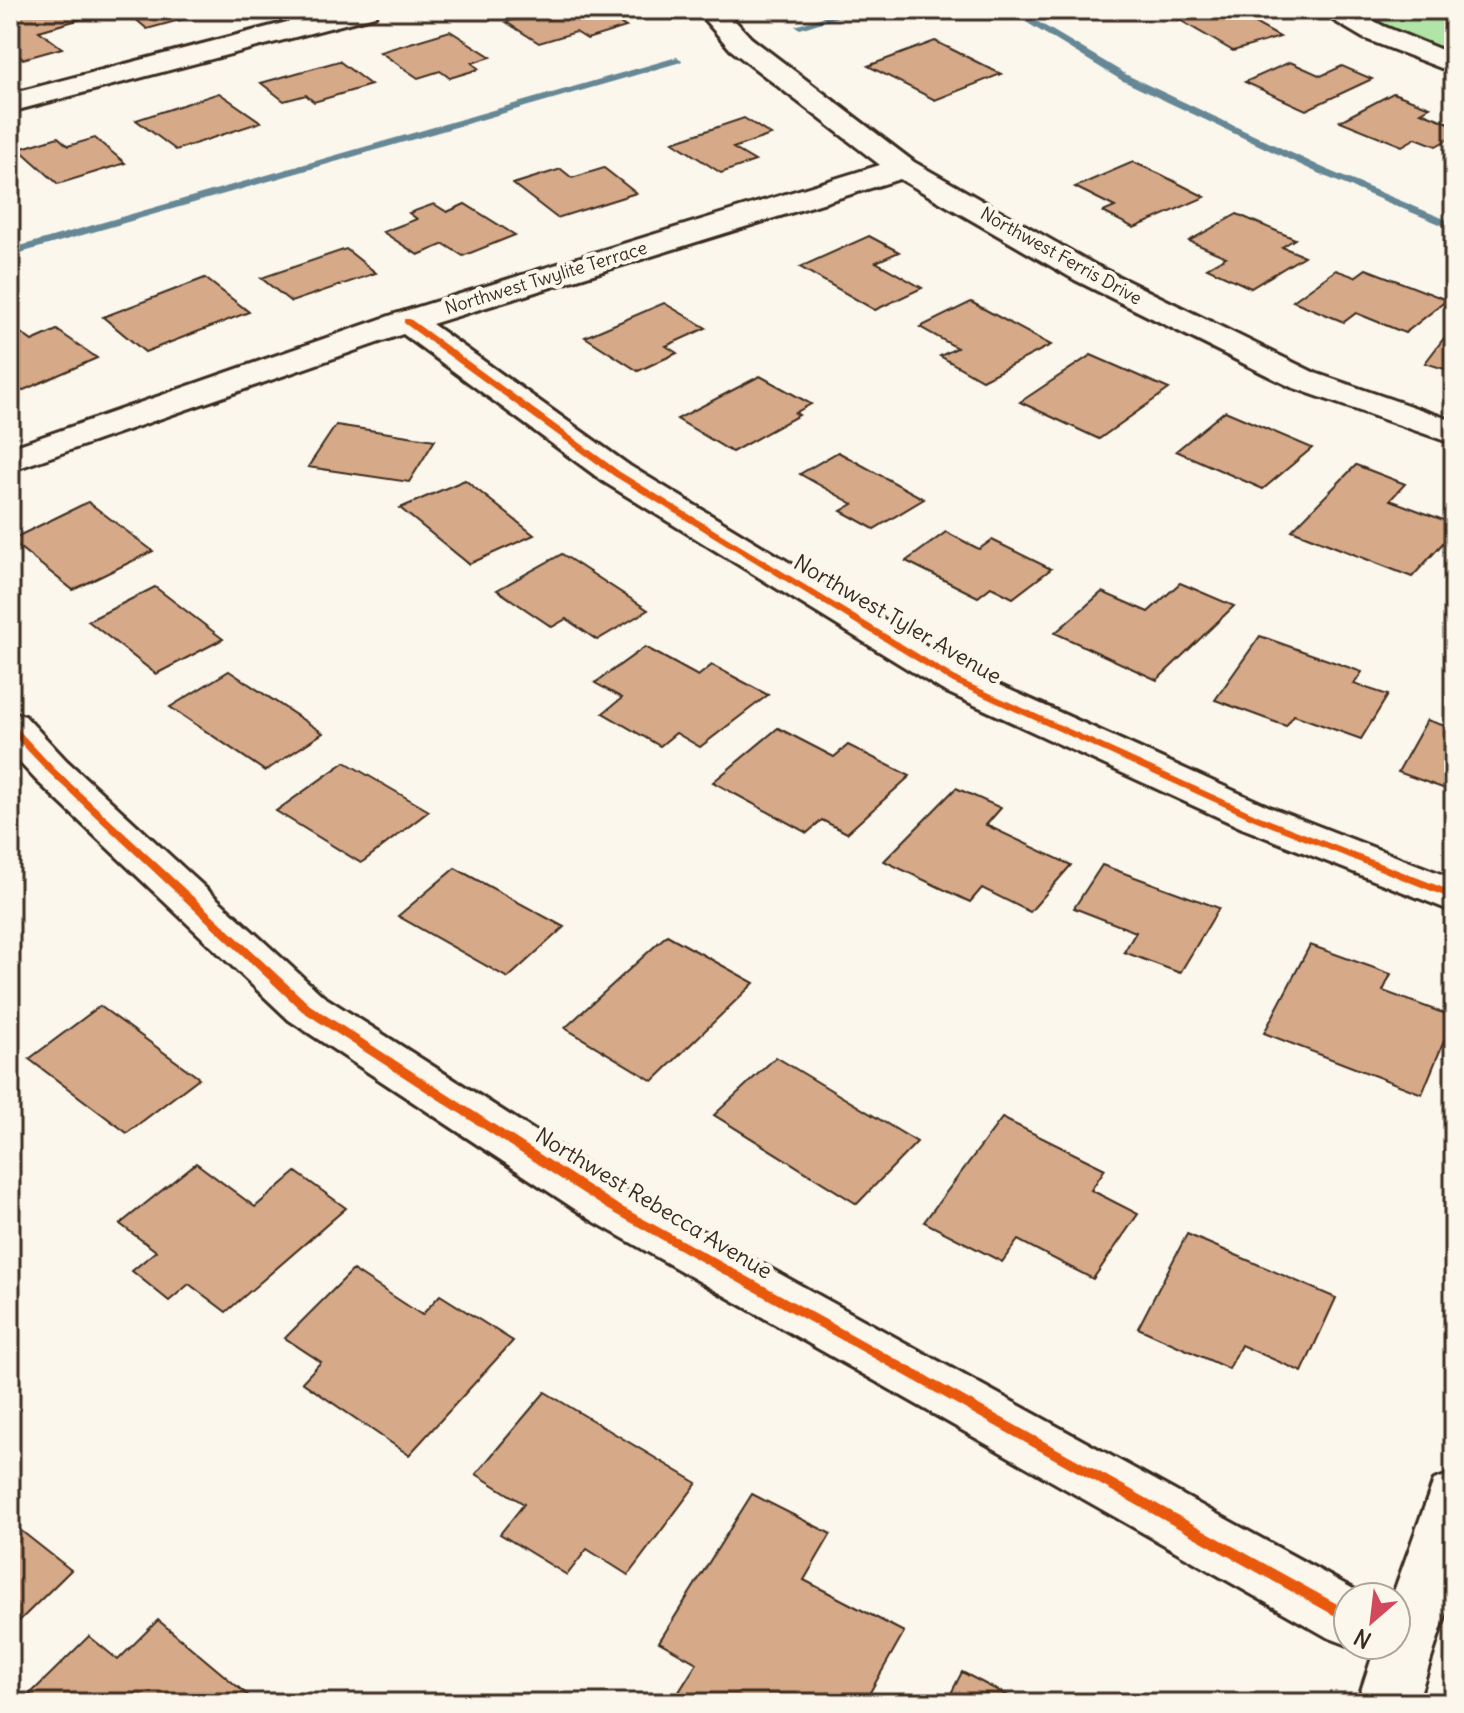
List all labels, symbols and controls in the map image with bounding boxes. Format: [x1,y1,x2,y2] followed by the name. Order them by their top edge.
[976,202,1146,310] street label: Northwest Ferris Drive
[442,236,650,319] street label: Northwest Twylite Terrace
[789,548,1007,690] street label: Northwest Tyler Avenue
[531,1121,777,1285] street label: Northwest Rebecca Avenue
[1332,1581,1412,1661] north arrow
[1349,1623,1376,1655] text: N

